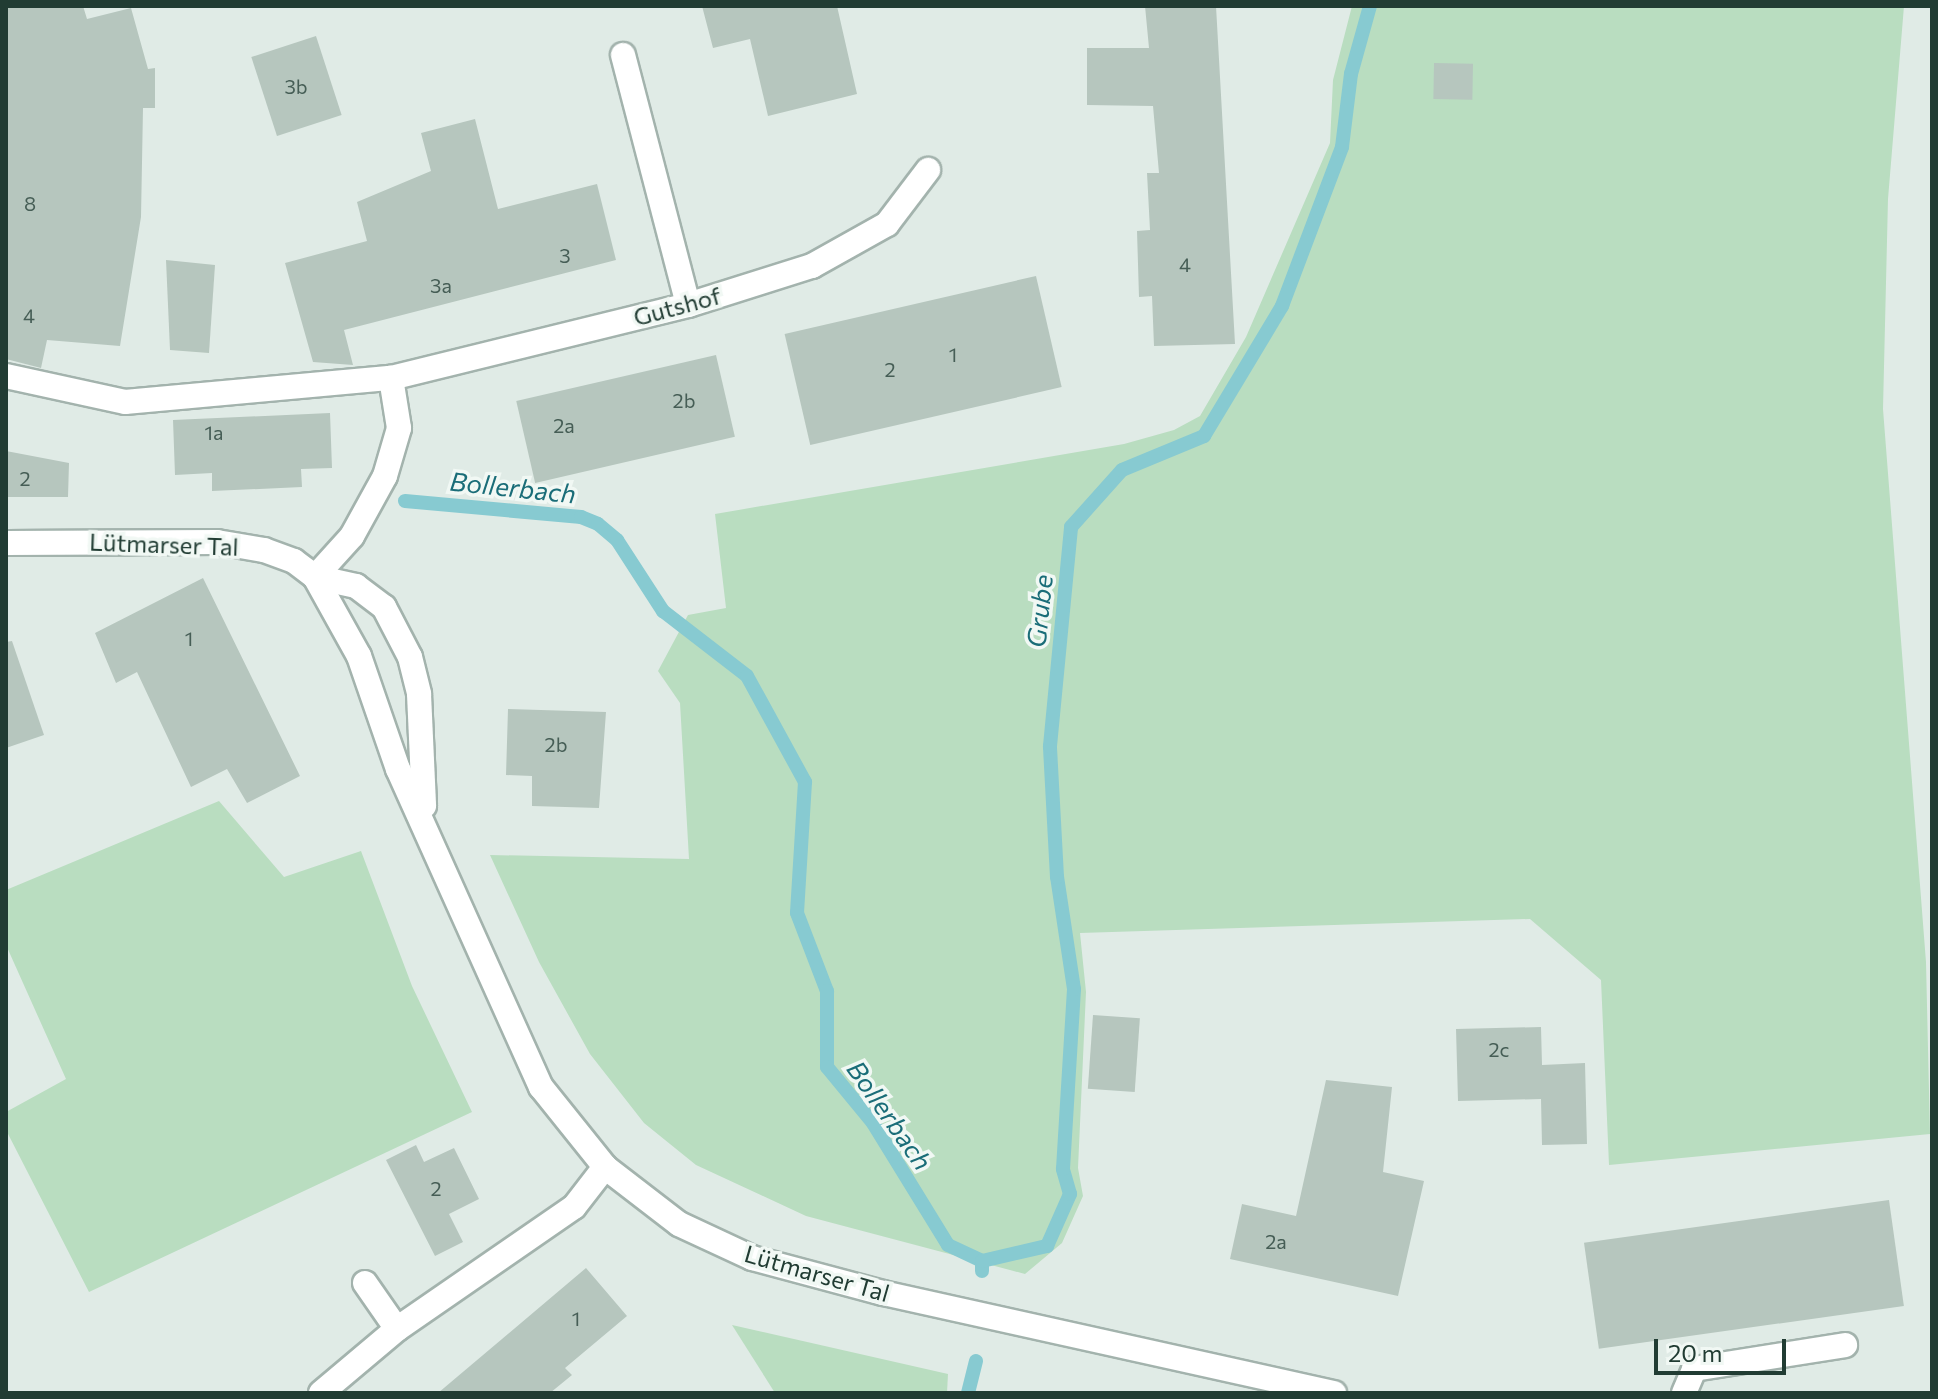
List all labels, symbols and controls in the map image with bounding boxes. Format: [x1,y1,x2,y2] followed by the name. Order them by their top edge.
[284,74,308,98] house number: 3b
[24,191,36,215] house number: 8
[559,243,571,267] house number: 3
[1179,252,1191,276] house number: 4
[430,273,452,297] house number: 3a
[630,281,724,331] street label: Gutshof
[23,303,35,327] house number: 4
[949,342,957,366] house number: 1
[884,357,896,381] house number: 2
[673,388,695,412] house number: 2b
[553,413,575,437] house number: 2a
[204,420,224,444] house number: 1a
[449,465,577,509] water label: Bollerbach
[19,466,31,490] house number: 2
[89,527,239,561] street label: Lütmarser Tal
[1020,573,1058,649] water label: Grube
[185,626,193,650] house number: 1
[545,732,567,756] house number: 2b
[1489,1037,1509,1061] house number: 2c
[841,1054,939,1176] water label: Bollerbach
[430,1176,442,1200] house number: 2
[1265,1229,1287,1253] house number: 2a
[741,1239,893,1307] street label: Lütmarser Tal
[572,1306,580,1330] house number: 1
[1658,1323,1790,1373] scale bar
[1668,1338,1722,1367] text: 20 m

